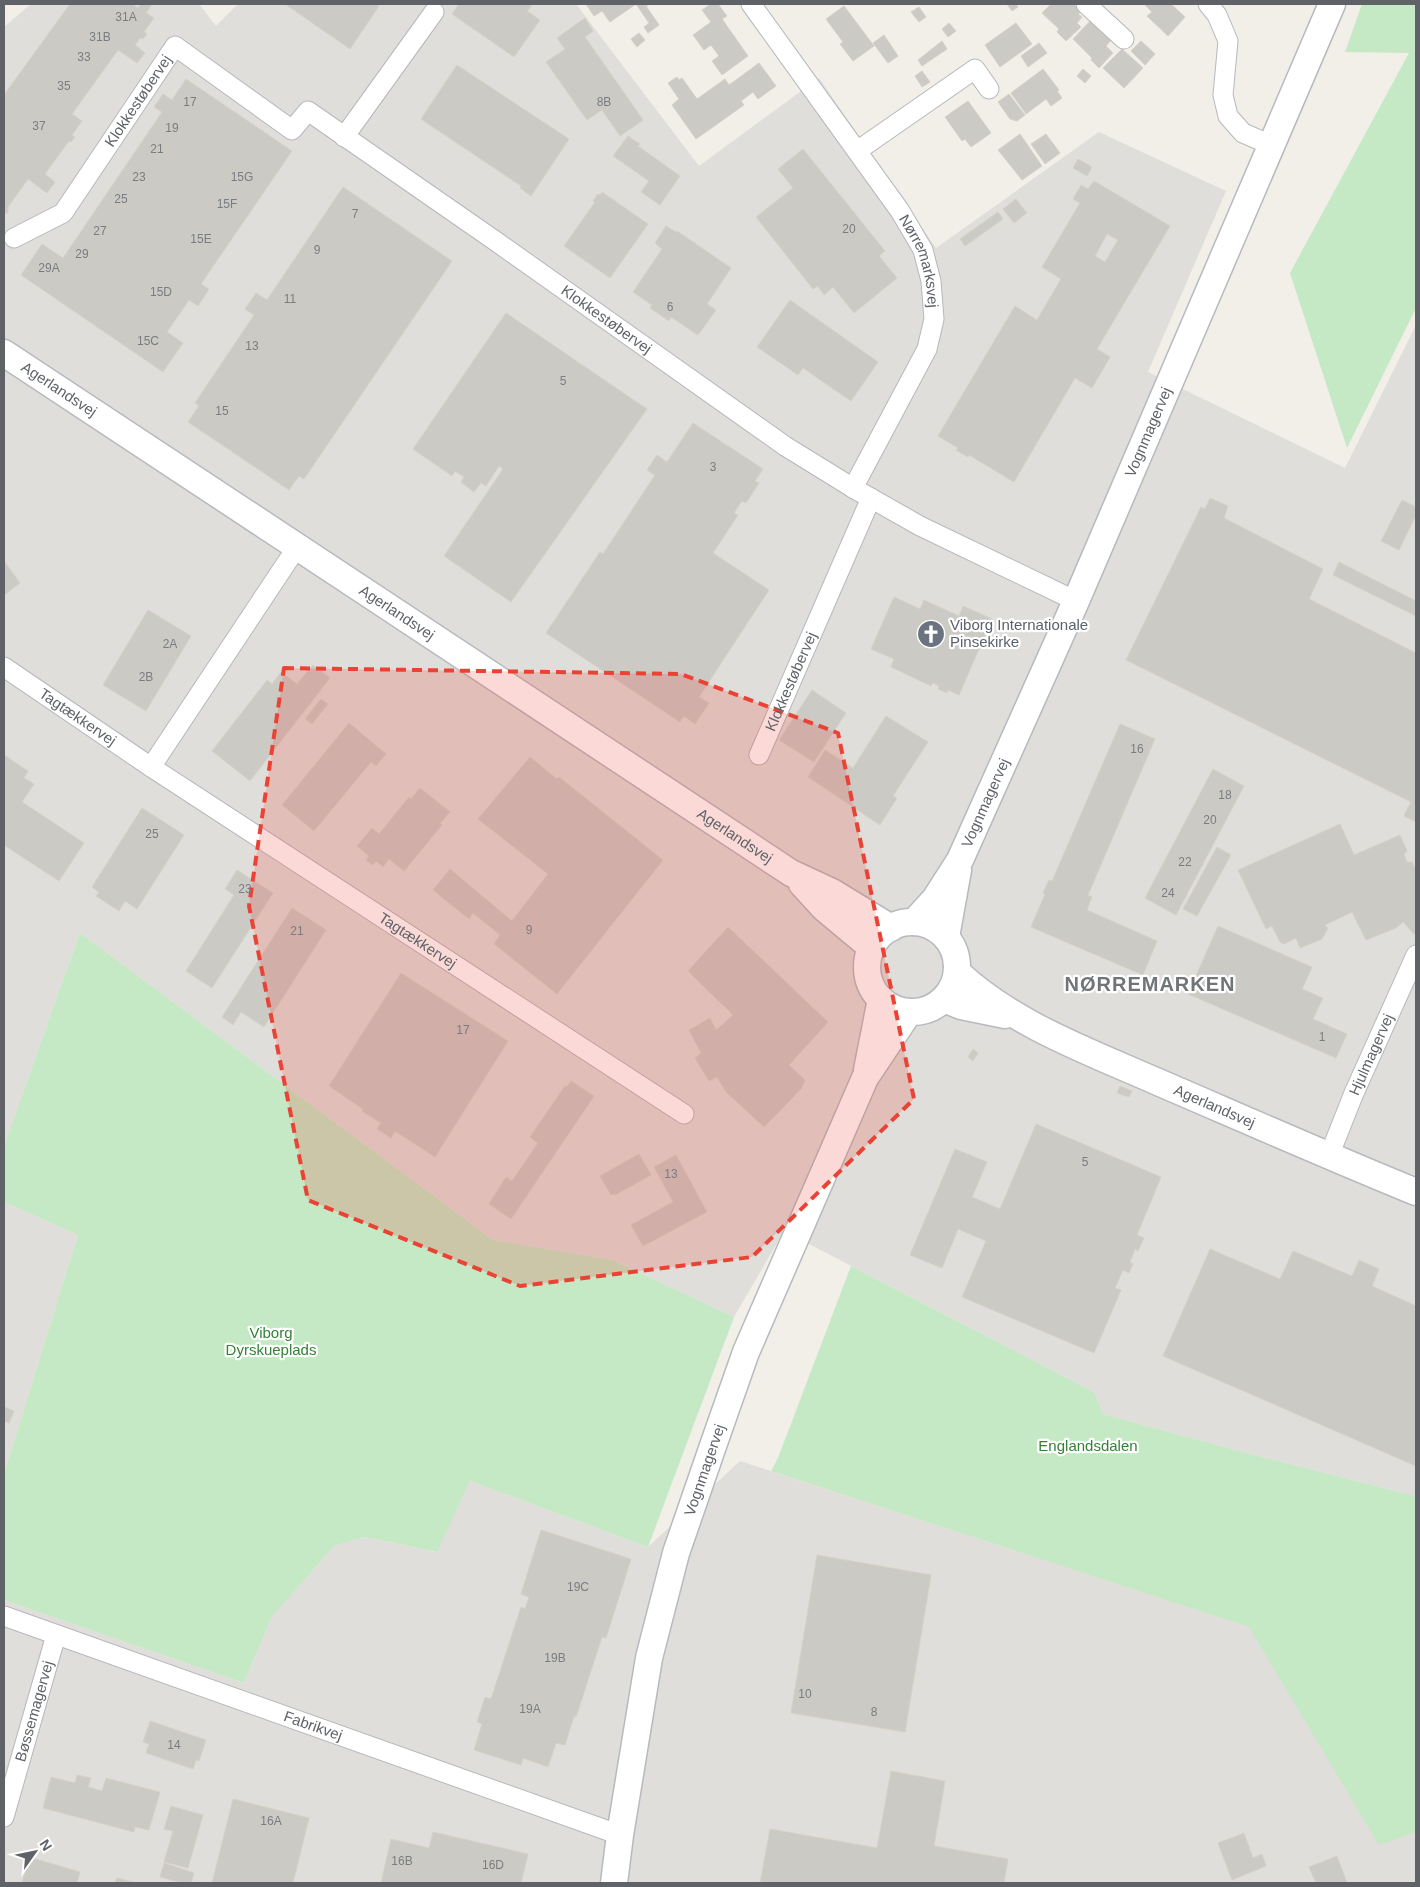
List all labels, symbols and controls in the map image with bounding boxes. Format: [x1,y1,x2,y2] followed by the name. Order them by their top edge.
[115,10,137,24] house number: 31A
[89,30,111,44] house number: 31B
[77,50,91,64] house number: 33
[101,52,175,150] street label: Klokkestøbervej
[57,79,71,93] house number: 35
[183,95,197,109] house number: 17
[597,95,611,109] house number: 8B
[32,119,46,133] house number: 37
[165,121,179,135] house number: 19
[150,142,164,156] house number: 21
[132,170,146,184] house number: 23
[231,170,253,184] house number: 15G
[114,192,128,206] house number: 25
[217,197,237,211] house number: 15F
[352,207,359,221] house number: 7
[896,211,942,308] street label: Nørremarksvej
[842,222,856,236] house number: 20
[93,224,107,238] house number: 27
[190,232,212,246] house number: 15E
[314,243,321,257] house number: 9
[75,247,89,261] house number: 29
[38,261,60,275] house number: 29A
[558,281,655,357] street label: Klokkestøbervej
[150,285,172,299] house number: 15D
[284,292,297,306] house number: 11
[667,300,674,314] house number: 6
[137,334,159,348] house number: 15C
[245,339,259,353] house number: 13
[18,358,100,420] street label: Agerlandsvej
[560,374,567,388] house number: 5
[1121,384,1175,479] street label: Vognmagervej
[215,404,229,418] house number: 15
[710,460,717,474] house number: 3
[356,581,438,643] street label: Agerlandsvej
[950,616,1088,650] place label: Viborg Internationale Pinsekirke
[916,619,946,649] church icon: Viborg Internationale Pinsekirke
[761,629,820,734] street label: Klokkestøbervej
[163,637,177,651] house number: 2A
[139,670,153,684] house number: 2B
[36,685,120,749] street label: Tagtækkervej
[1130,742,1144,756] house number: 16
[958,755,1012,850] street label: Vognmagervej
[1218,788,1232,802] house number: 18
[694,804,776,867] street label: Agerlandsvej
[1203,813,1217,827] house number: 20
[145,827,159,841] house number: 25
[1178,855,1192,869] house number: 22
[238,882,252,896] house number: 23
[1161,886,1175,900] house number: 24
[376,909,460,972] street label: Tagtækkervej
[526,923,533,937] house number: 9
[290,924,304,938] house number: 21
[1065,973,1236,995] district label: NØRREMARKEN
[1345,1011,1397,1098] street label: Hjulmagervej
[456,1023,470,1037] house number: 17
[1319,1030,1326,1044] house number: 1
[1172,1081,1258,1131] street label: Agerlandsvej
[1082,1155,1089,1169] house number: 5
[664,1167,678,1181] house number: 13
[226,1324,316,1358] park label: Viborg Dyrskueplads
[681,1422,728,1518] street label: Vognmagervej
[1038,1437,1138,1454] park label: Englandsdalen
[567,1580,589,1594] house number: 19C
[544,1651,566,1665] house number: 19B
[11,1659,56,1764] street label: Bøssemagervej
[798,1687,812,1701] house number: 10
[519,1702,541,1716] house number: 19A
[871,1705,878,1719] house number: 8
[282,1707,345,1744] street label: Fabrikvej
[167,1738,181,1752] house number: 14
[260,1814,282,1828] house number: 16A
[10,1827,60,1877] north arrow
[36,1836,55,1854] text: N
[391,1854,413,1868] house number: 16B
[482,1858,504,1872] house number: 16D

